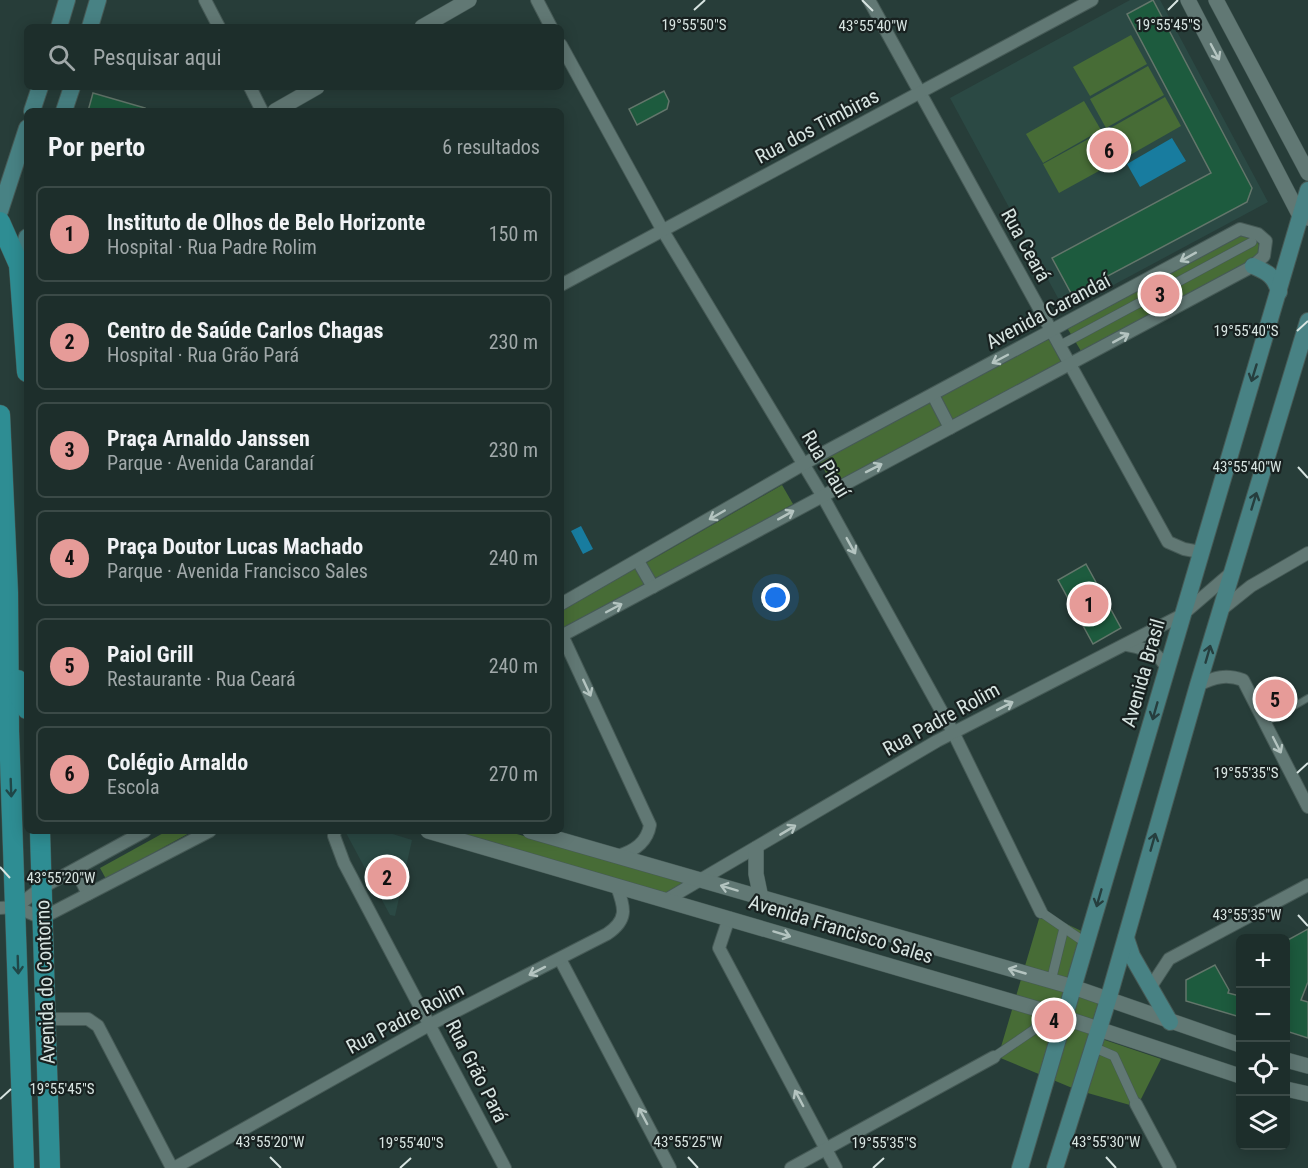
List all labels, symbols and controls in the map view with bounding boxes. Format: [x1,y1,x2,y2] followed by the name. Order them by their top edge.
[661,16,727,34] text: 19°55'50"S
[1135,16,1201,34] text: 19°55'45"S
[839,17,908,35] text: 43°55'40"W
[24,24,564,90] search box
[45,41,78,74] icon: search
[1210,42,1221,60] one-way arrow
[93,45,222,70] text: Pesquisar aqui
[751,83,883,169] street label: Rua dos Timbiras
[1090,128,1128,172] pin: 6
[48,132,145,162] text: Por perto
[442,135,540,159] text: 6 resultados
[996,204,1056,286] street label: Rua Ceará
[107,210,425,235] text: Instituto de Olhos de Belo Horizonte
[64,222,75,246] text: 1
[489,222,538,246] text: 150 m
[107,235,317,259] text: Hospital · Rua Padre Rolim
[1180,251,1197,263] one-way arrow
[982,268,1115,354] street label: Avenida Carandaí
[1140,272,1180,316] pin: 3
[107,318,384,343] text: Centro de Saúde Carlos Chagas
[1213,322,1279,340] text: 19°55'40"S
[64,330,75,354] text: 2
[489,330,538,354] text: 230 m
[1111,332,1129,343] one-way arrow
[107,343,299,367] text: Hospital · Rua Grão Pará
[992,353,1009,365] one-way arrow
[1248,363,1259,382] one-way arrow
[107,426,310,451] text: Praça Arnaldo Janssen
[797,426,856,503] street label: Rua Piauí
[64,438,75,462] text: 3
[489,438,538,462] text: 230 m
[107,451,314,475] text: Parque · Avenida Carandaí
[1213,458,1282,476] text: 43°55'40"W
[865,461,883,473] one-way arrow
[1249,492,1260,511] one-way arrow
[709,509,726,521] one-way arrow
[776,509,794,520] one-way arrow
[107,534,363,559] text: Praça Doutor Lucas Machado
[846,537,857,555] one-way arrow
[64,546,75,570] text: 4
[489,546,538,570] text: 240 m
[107,559,368,583] text: Parque · Avenida Francisco Sales
[1070,582,1108,626] pin: 1
[761,583,790,612] your location
[605,602,622,614] one-way arrow
[1116,616,1170,730] street label: Avenida Brasil
[107,642,194,667] text: Paiol Grill
[1203,645,1214,664] one-way arrow
[64,654,75,678] text: 5
[489,654,538,678] text: 240 m
[107,667,296,691] text: Restaurante · Rua Ceará
[1256,676,1294,722] pin: 5
[878,677,1004,761] street label: Rua Padre Rolim
[582,678,594,696] one-way arrow
[996,700,1014,711] one-way arrow
[1149,702,1160,721] one-way arrow
[1271,736,1283,754] one-way arrow
[107,750,248,775] text: Colégio Arnaldo
[64,762,75,786] text: 6
[489,762,538,786] text: 270 m
[1213,764,1279,782] text: 19°55'35"S
[107,775,160,799] text: Escola
[6,778,17,798] one-way arrow
[779,823,796,835] one-way arrow
[1148,833,1159,852] one-way arrow
[368,854,406,900] pin: 2
[27,869,96,887] text: 43°55'20"W
[720,882,739,893] one-way arrow
[1093,889,1104,908] one-way arrow
[746,890,936,968] street label: Avenida Francisco Sales
[30,899,60,1065] street label: Avenida do Contorno
[1213,906,1282,924] text: 43°55'35"W
[772,929,791,940] one-way arrow
[1236,934,1290,1150] map controls
[1236,934,1290,988] button: +
[12,954,23,974] one-way arrow
[528,965,546,977] one-way arrow
[1008,965,1027,977] one-way arrow
[342,977,468,1059] street label: Rua Padre Rolim
[1236,988,1290,1042] button: −
[1034,998,1074,1042] pin: 4
[441,1016,513,1126] street label: Rua Grão Pará
[1236,1042,1290,1096] button: locate
[29,1080,95,1098] text: 19°55'45"S
[793,1090,804,1108] one-way arrow
[1236,1096,1290,1150] button: layers
[637,1108,648,1126] one-way arrow
[236,1133,305,1151] text: 43°55'20"W
[654,1133,723,1151] text: 43°55'25"W
[1072,1133,1141,1151] text: 43°55'30"W
[378,1134,444,1152] text: 19°55'40"S
[851,1134,917,1152] text: 19°55'35"S

